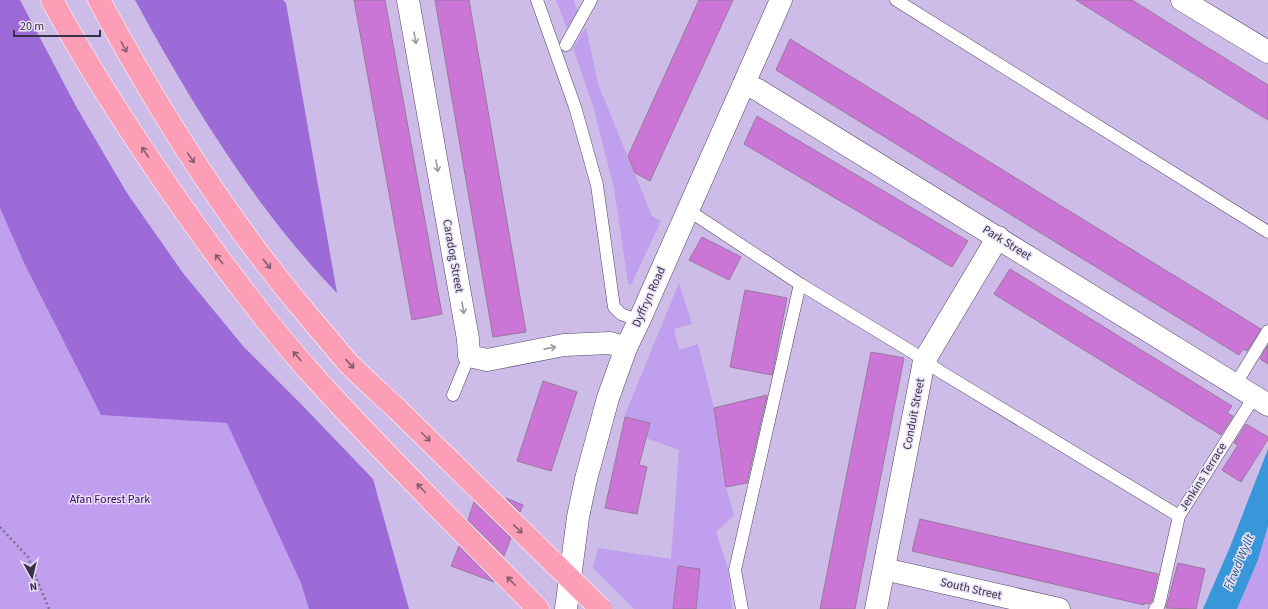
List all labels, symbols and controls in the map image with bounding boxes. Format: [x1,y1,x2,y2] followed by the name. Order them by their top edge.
[14,12,100,38] scale bar
[20,18,44,35] text: 20 m
[411,32,419,45] one-way arrow
[121,41,129,53] one-way arrow
[140,146,148,158] one-way arrow
[187,152,195,163] one-way arrow
[434,159,442,172] one-way arrow
[438,218,468,294] street label: Caradog Street
[979,221,1035,265] street label: Park Street
[214,253,223,264] one-way arrow
[262,258,271,269] one-way arrow
[628,264,670,330] street label: Dyffryn Road
[459,301,467,314] one-way arrow
[543,344,556,352] one-way arrow
[293,351,302,362] one-way arrow
[345,359,355,369] one-way arrow
[899,377,929,451] street label: Conduit Street
[421,432,431,442] one-way arrow
[1175,439,1231,515] street label: Jenkins Terrace
[416,483,425,493] one-way arrow
[70,491,150,508] park label: Afan Forest Park
[513,524,523,534] one-way arrow
[1219,530,1259,593] water label: Ffrwd Wyllt
[12,557,52,597] north arrow
[939,574,1003,604] street label: South Street
[506,576,516,586] one-way arrow
[29,578,38,594] text: N

